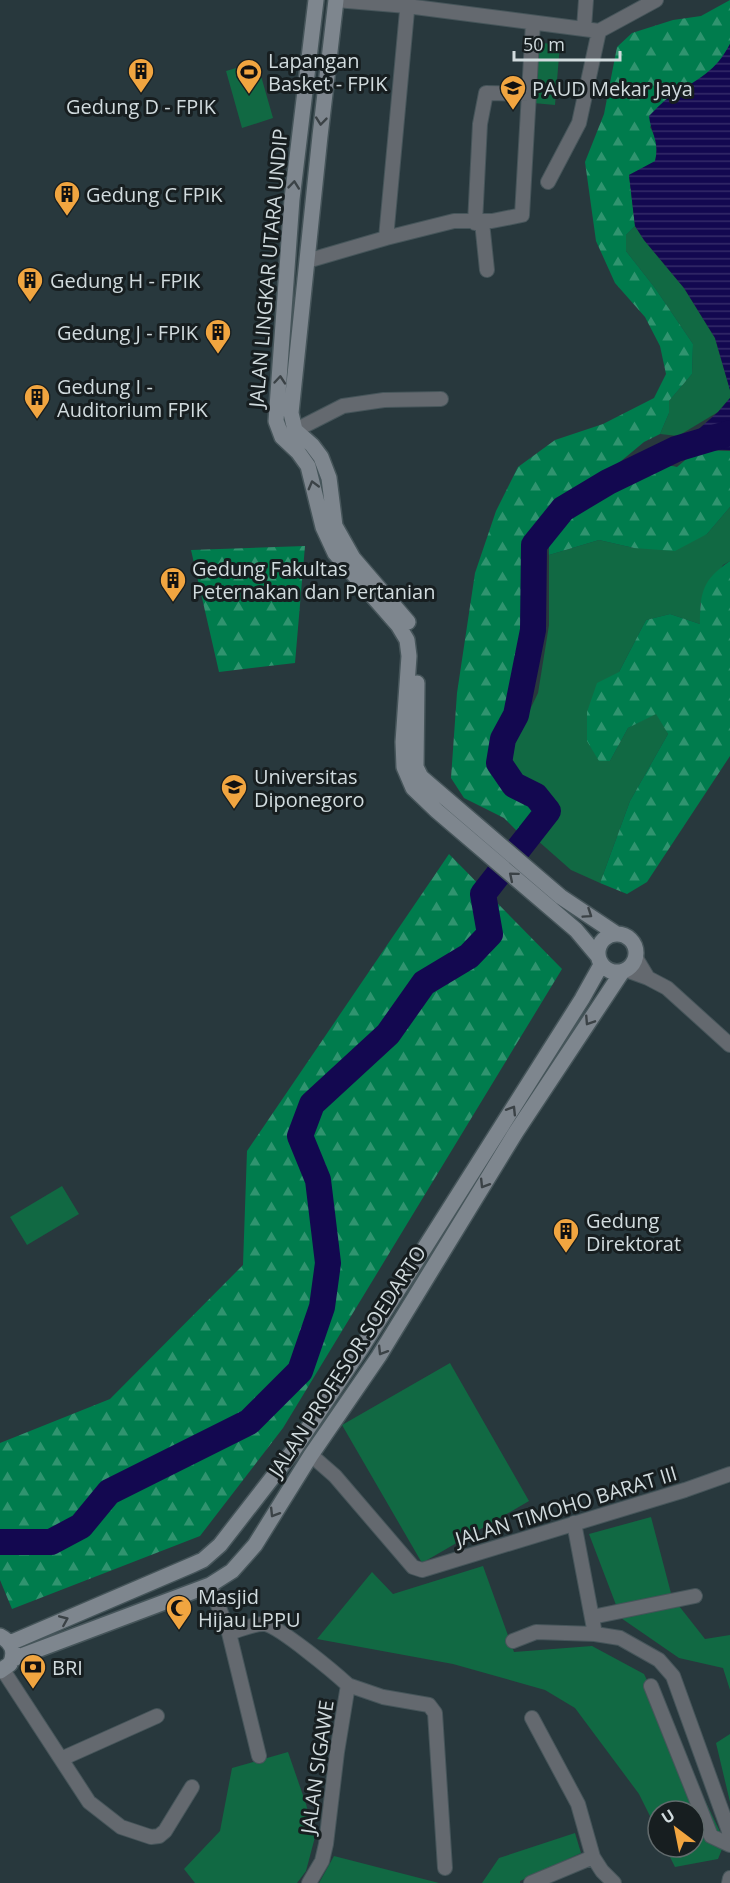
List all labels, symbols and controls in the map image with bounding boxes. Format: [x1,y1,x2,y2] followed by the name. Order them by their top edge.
[514,24,620,62] scale bar
[523,32,565,56] text: 50 m
[268,47,388,97] place label: Lapangan Basket - FPIK
[126,56,156,94] building icon: Gedung D - FPIK
[234,57,264,95] sports icon: Lapangan Basket - FPIK
[498,73,528,111] school or university icon: PAUD Mekar Jaya
[532,75,693,102] place label: PAUD Mekar Jaya
[66,93,217,120] place label: Gedung D - FPIK
[315,116,328,125] one-way arrow
[242,128,294,410] street label: JALAN LINGKAR UTARA UNDIP
[52,179,82,217] building icon: Gedung C FPIK
[86,181,223,208] place label: Gedung C FPIK
[287,181,300,190] one-way arrow
[15,265,45,303] building icon: Gedung H - FPIK
[50,267,201,294] place label: Gedung H - FPIK
[203,317,233,355] building icon: Gedung J - FPIK
[57,319,199,346] place label: Gedung J - FPIK
[57,373,208,423] place label: Gedung I - Auditorium FPIK
[273,375,286,384] one-way arrow
[22,382,52,420] building icon: Gedung I - Auditorium FPIK
[308,480,321,490] one-way arrow
[192,555,435,605] place label: Gedung Fakultas Peternakan dan Pertanian
[158,565,188,603] building icon: Gedung Fakultas Peternakan dan Pertanian
[254,763,364,813] place label: Universitas Diponegoro
[219,772,249,810] school or university icon: Universitas Diponegoro
[508,872,519,883] one-way arrow
[582,907,593,918] one-way arrow
[586,1014,597,1025] one-way arrow
[505,1106,517,1116] one-way arrow
[480,1178,491,1189] one-way arrow
[586,1207,681,1257] place label: Gedung Direktorat
[551,1216,581,1254] building icon: Gedung Direktorat
[261,1240,432,1483] street label: JALAN PROFESOR SOEDARTO
[377,1345,389,1355] one-way arrow
[450,1459,680,1553] street label: JALAN TIMOHO BARAT III
[270,1507,282,1517] one-way arrow
[198,1583,301,1633] place label: Masjid Hijau LPPU
[164,1593,194,1631] mosque icon: Masjid Hijau LPPU
[57,1615,68,1627] one-way arrow
[18,1652,48,1690] bank icon: BRI
[52,1654,83,1681] place label: BRI
[294,1698,340,1838] street label: JALAN SIGAWE
[646,1799,706,1859] north arrow
[657,1804,679,1829] text: U

